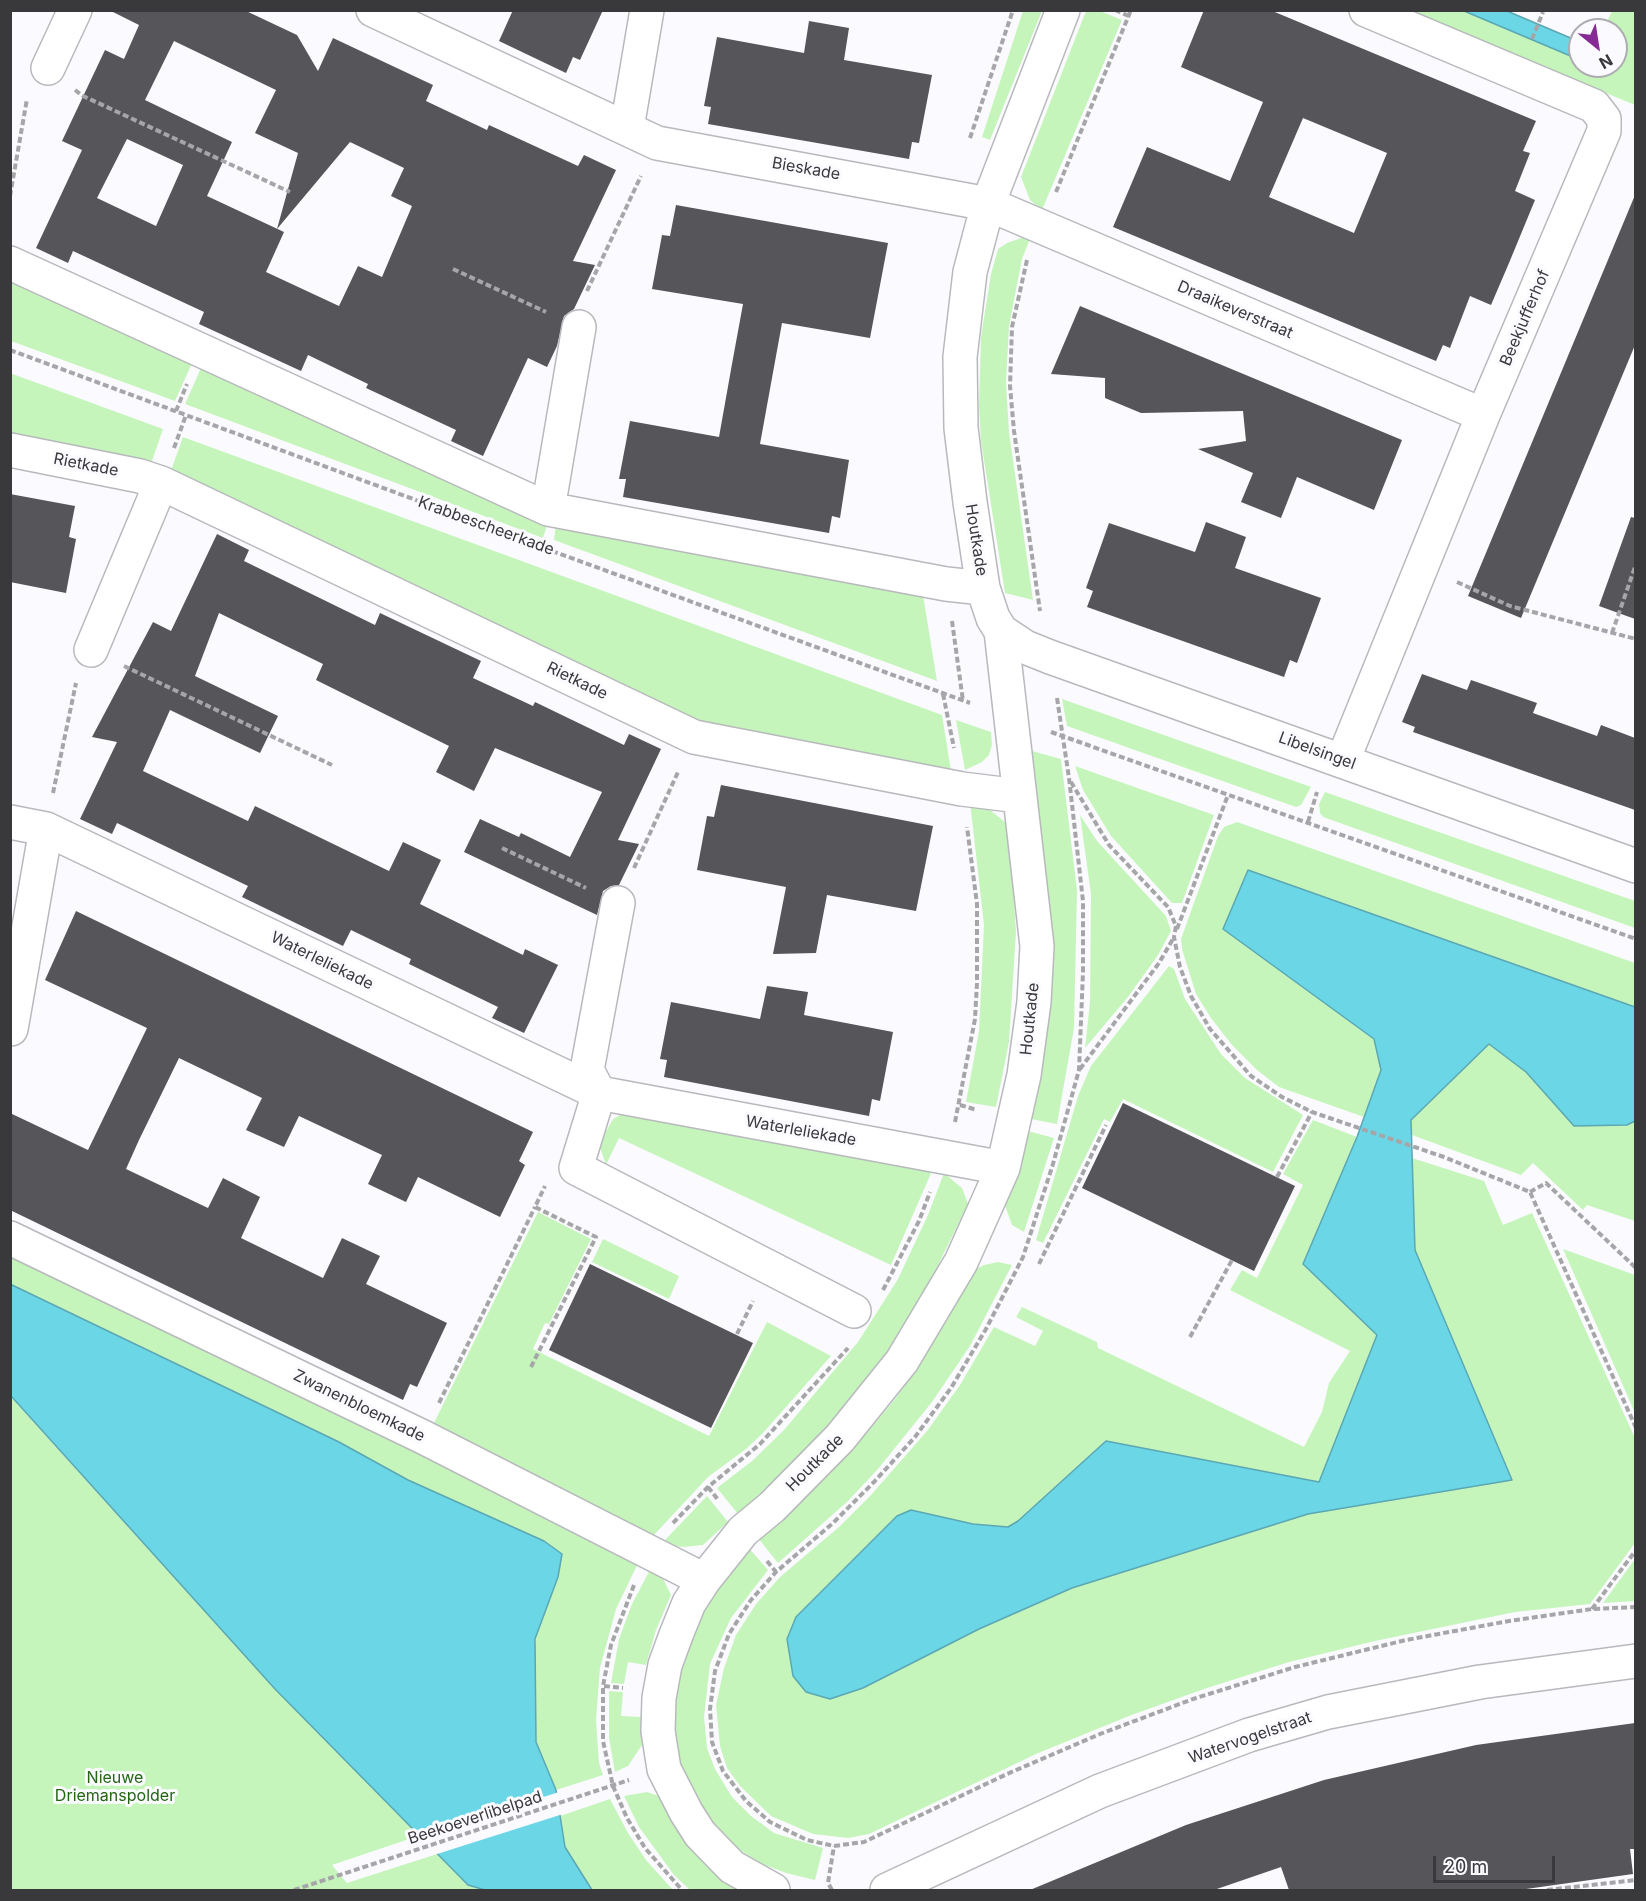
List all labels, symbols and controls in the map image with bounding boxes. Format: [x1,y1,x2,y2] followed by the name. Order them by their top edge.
[1568,18,1628,78] north arrow
[1596,50,1616,74] text: N
[770,154,842,184] street label: Bieskade
[1496,267,1554,369] street label: Beekjufferhof
[1174,277,1296,343] street label: Draaikeverstraat
[52,449,120,481] street label: Rietkade
[415,492,557,560] street label: Krabbescheerkade
[961,502,991,578] street label: Houtkade
[543,658,611,704] street label: Rietkade
[1276,728,1358,774] street label: Libelsingel
[268,928,376,994] street label: Waterleliekade
[1017,982,1043,1056] street label: Houtkade
[744,1112,858,1150] street label: Waterleliekade
[290,1366,428,1446] street label: Zwanenbloemkade
[782,1430,848,1496] street label: Houtkade
[1186,1708,1314,1768] street label: Watervogelstraat
[55,1768,175,1806] park label: Nieuwe Driemanspolder
[405,1787,545,1849] street label: Beekoeverlibelpad
[1436,1844,1558,1882] scale bar
[1444,1856,1487,1877] text: 20 m

